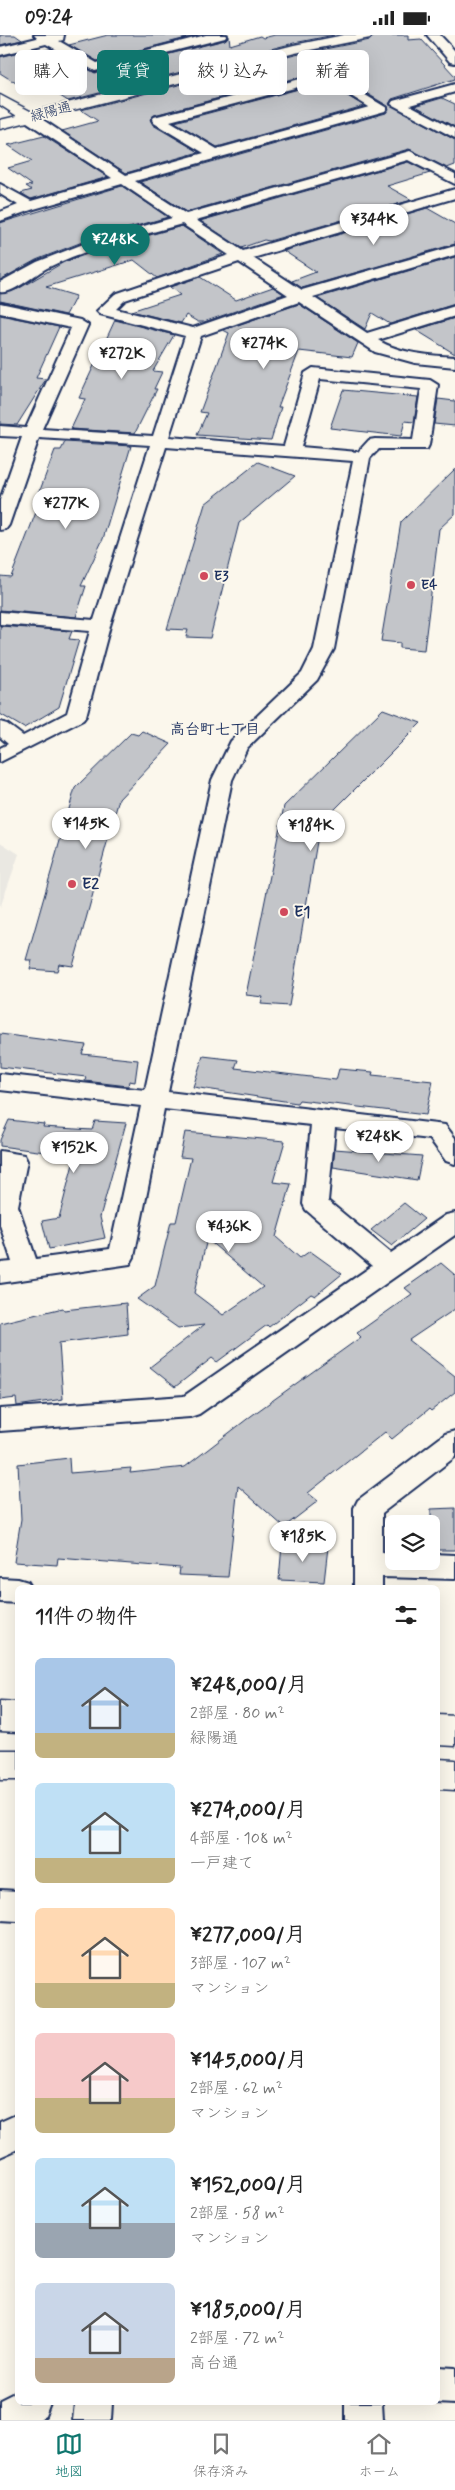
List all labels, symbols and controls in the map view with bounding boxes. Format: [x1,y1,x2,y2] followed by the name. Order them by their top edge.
[25,5,73,30] text: 09:24
[15,50,87,95] chip: 購入
[97,50,169,95] chip: 賃貸
[179,50,287,95] chip: 絞り込み
[297,50,369,95] chip: 新着
[28,98,74,126] street label: 緑陽通
[339,203,409,246] pin: ¥344K
[351,209,397,230] text: ¥344K
[80,223,150,266] pin: ¥248K
[92,229,138,250] text: ¥248K
[229,327,299,370] pin: ¥274K
[241,333,287,354] text: ¥274K
[87,337,157,380] pin: ¥272K
[99,343,145,364] text: ¥272K
[31,487,101,530] pin: ¥277K
[43,493,89,514] text: ¥277K
[214,567,229,585] place label: E3
[198,570,210,582] marker: E3
[421,576,438,594] place label: E4
[405,579,417,591] marker: E4
[170,720,260,740] district label: 高台町七丁目
[51,807,121,850] pin: ¥145K
[276,809,346,852] pin: ¥184K
[63,813,109,834] text: ¥145K
[288,815,334,836] text: ¥184K
[82,874,99,895] place label: E2
[66,878,78,890] marker: E2
[294,902,311,923] place label: E1
[278,906,290,918] marker: E1
[344,1121,414,1163] pin: ¥248K
[356,1126,402,1147] text: ¥248K
[39,1131,109,1174] pin: ¥152K
[51,1137,97,1158] text: ¥152K
[194,1211,264,1253] pin: ¥436K
[207,1216,251,1237] text: ¥436K
[385,1515,440,1570] map controls
[385,1515,440,1570] button: layers
[268,1521,338,1563] pin: ¥185K
[280,1526,326,1547] text: ¥185K
[392,1601,420,1629] icon: filters
[35,1603,137,1631] text: 11件の物件
[190,1671,308,1699] text: ¥248,000/月
[75,1678,135,1738] icon: home
[190,1703,284,1724] text: 2部屋 · 80 m²
[190,1728,238,1749] text: 緑陽通
[190,1796,306,1824] text: ¥274,000/月
[75,1803,135,1863] icon: home
[190,1828,293,1849] text: 4部屋 · 108 m²
[190,1853,254,1874] text: 一戸建て
[190,1921,306,1949] text: ¥277,000/月
[75,1928,135,1988] icon: home
[190,1953,291,1974] text: 3部屋 · 107 m²
[190,1978,269,1999] text: マンション
[190,2046,307,2074] text: ¥145,000/月
[75,2053,135,2113] icon: home
[190,2078,283,2099] text: 2部屋 · 62 m²
[190,2103,269,2124] text: マンション
[190,2171,306,2199] text: ¥152,000/月
[75,2178,135,2238] icon: home
[190,2203,285,2224] text: 2部屋 · 58 m²
[190,2228,269,2249] text: マンション
[190,2296,306,2324] text: ¥185,000/月
[75,2303,135,2363] icon: home
[190,2328,284,2349] text: 2部屋 · 72 m²
[190,2353,238,2374] text: 高台通
[55,2430,83,2481] tab: 地図
[193,2430,249,2481] tab: 保存済み
[359,2430,400,2481] tab: ホーム

